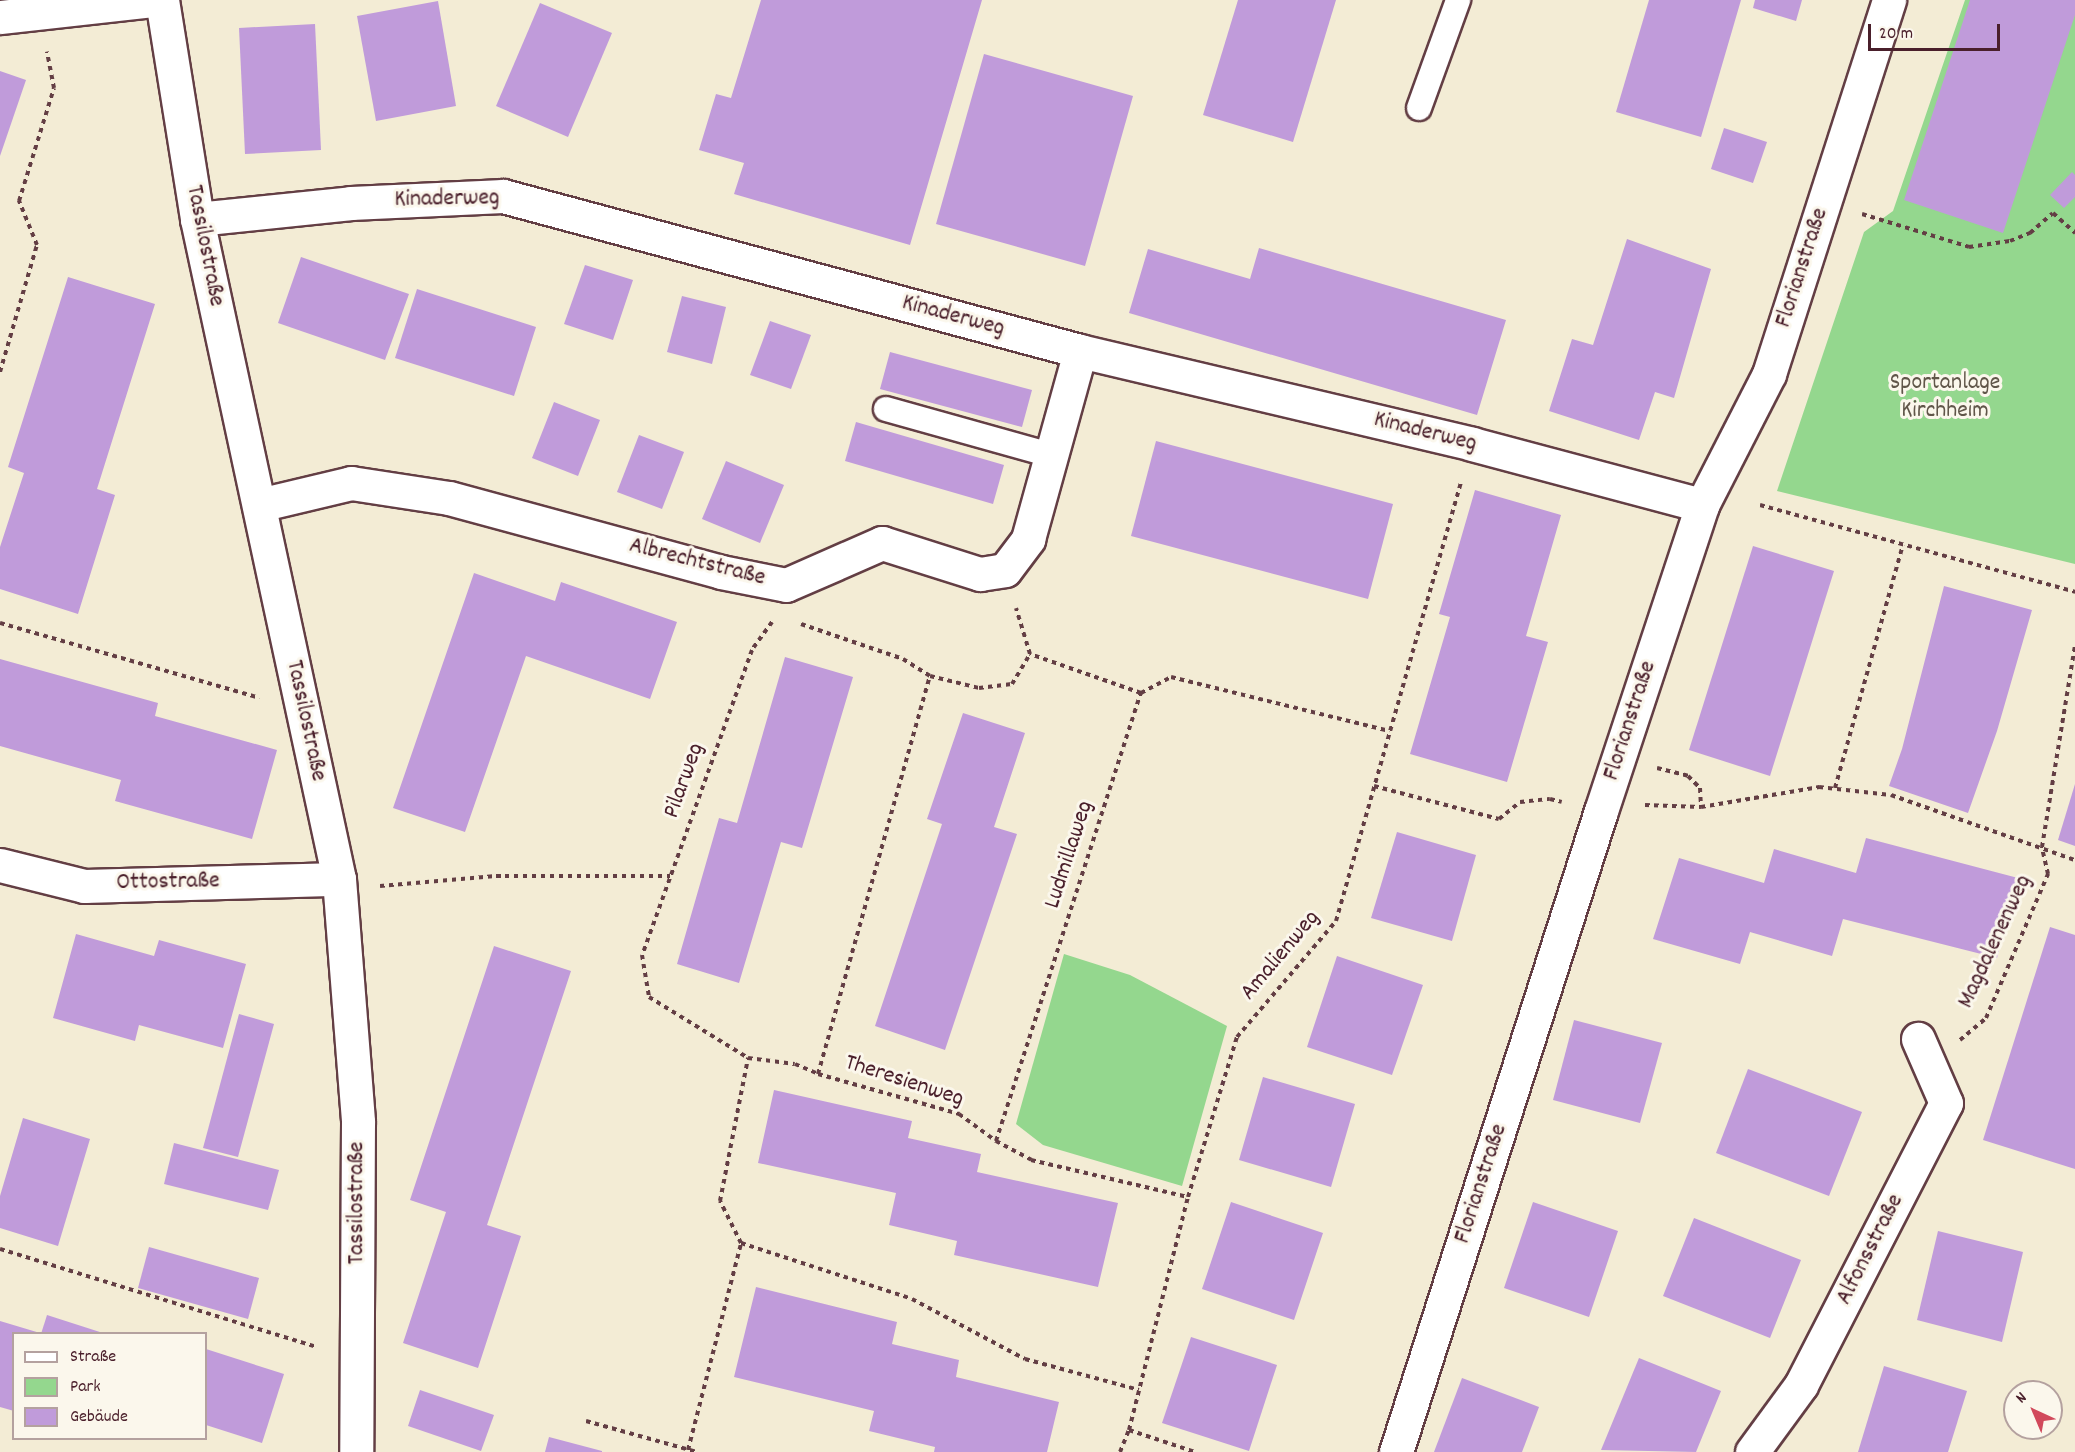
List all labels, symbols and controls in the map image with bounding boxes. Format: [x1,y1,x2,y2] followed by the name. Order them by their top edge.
[1871,12,2003,50] scale bar
[1879,22,1913,47] text: 20 m
[178,183,230,309] street label: Tassilostraße
[394,185,500,215] street label: Kinaderweg
[1770,205,1836,331] street label: Florianstraße
[899,289,1007,345] street label: Kinaderweg
[1890,370,2000,426] park label: Sportanlage Kirchheim
[1371,406,1479,460] street label: Kinaderweg
[626,532,768,594] street label: Albrechtstraße
[278,658,332,784] street label: Tassilostraße
[1598,658,1664,784] street label: Florianstraße
[658,740,712,822] street label: Pilarweg
[1039,798,1101,912] street label: Ludmillaweg
[116,868,220,898] street label: Ottostraße
[1953,871,2039,1013] street label: Magdalenenweg
[1235,905,1327,1007] street label: Amalienweg
[841,1049,967,1115] street label: Theresienweg
[1449,1121,1515,1247] street label: Florianstraße
[344,1142,372,1264] street label: Tassilostraße
[1831,1190,1911,1310] street label: Alfonsstraße
[12,1332,207,1440] legend
[70,1345,116,1370] text: Straße
[70,1375,101,1400] text: Park
[2003,1380,2063,1440] north arrow
[2011,1387,2032,1409] text: N
[70,1405,128,1430] text: Gebäude

